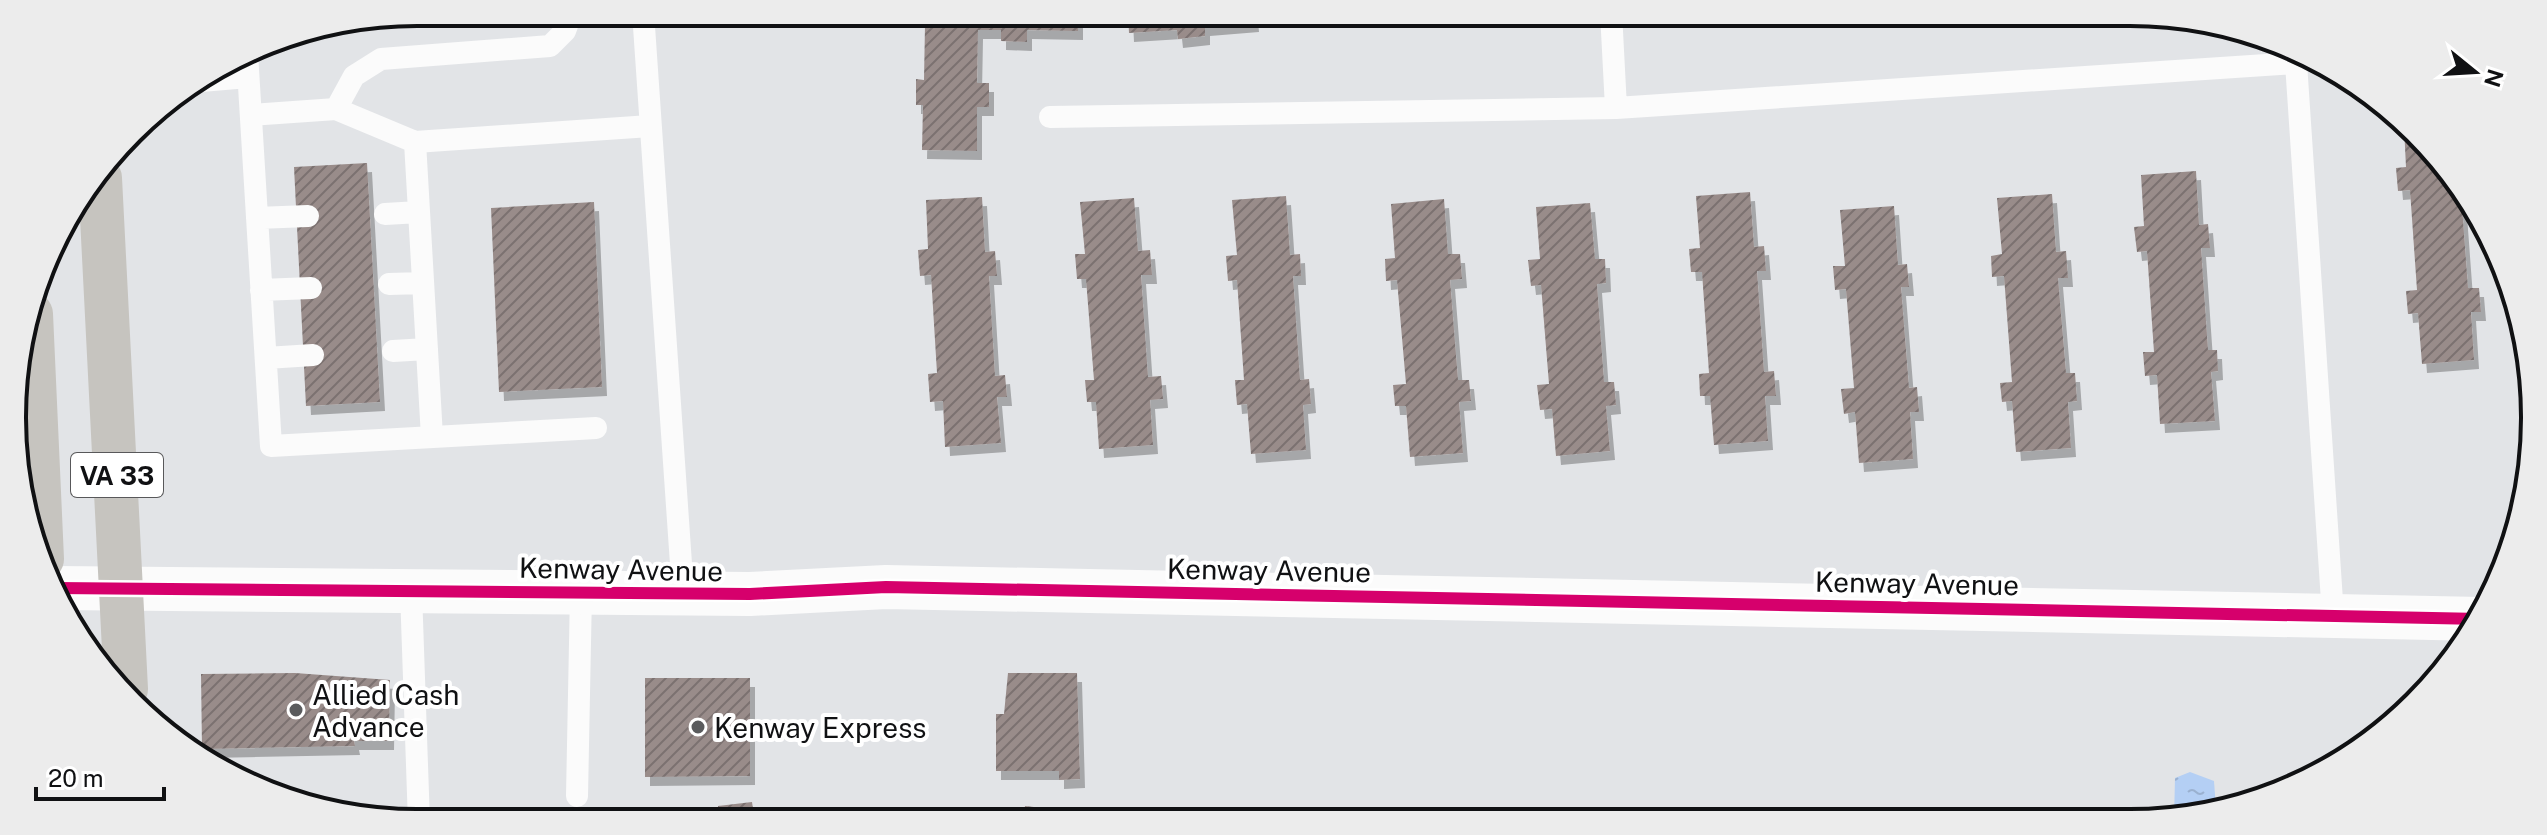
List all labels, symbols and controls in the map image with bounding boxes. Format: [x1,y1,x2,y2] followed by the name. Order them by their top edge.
[2435,32,2515,112] north arrow
[2479,66,2509,90] text: N
[71,453,163,497] road number: VA 33
[519,551,723,587] street label: Kenway Avenue
[1167,552,1371,588] street label: Kenway Avenue
[1815,565,2019,601] street label: Kenway Avenue
[312,678,459,743] place label: Allied Cash Advance
[287,701,305,719] marker: Allied Cash Advance
[714,711,926,744] place label: Kenway Express
[689,718,707,736] marker: Kenway Express
[36,751,164,801] scale bar
[48,764,104,792] text: 20 m

